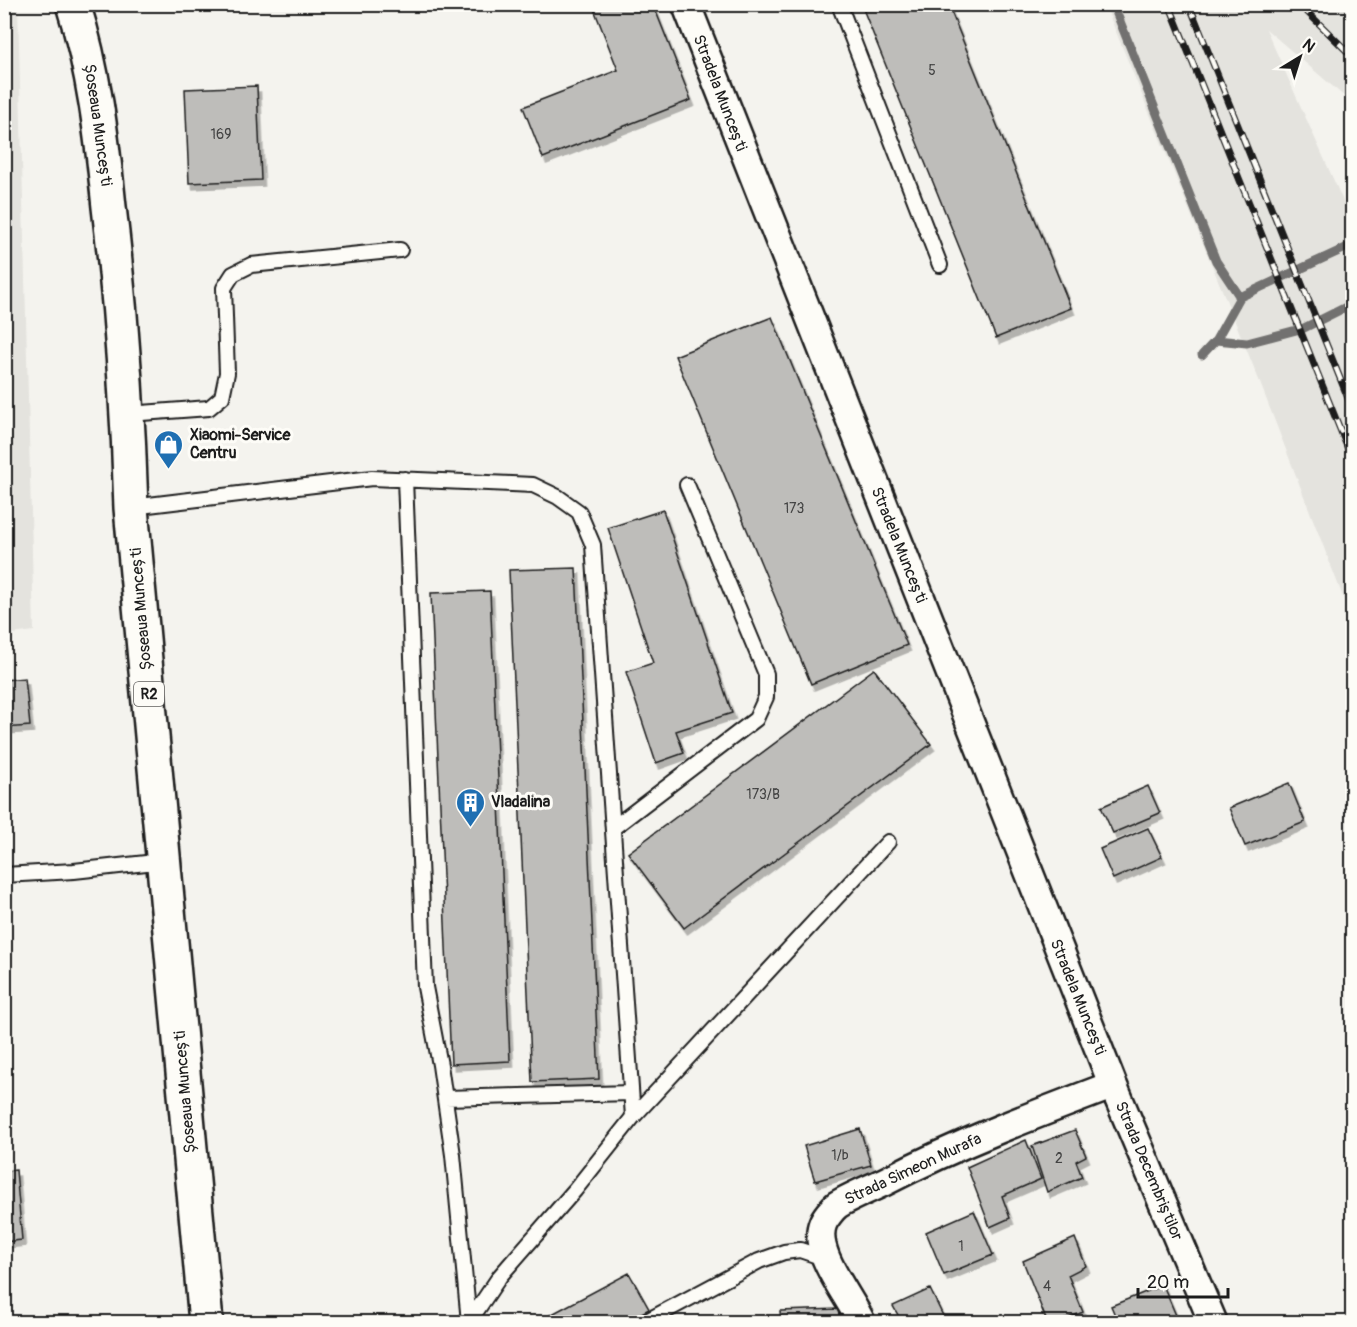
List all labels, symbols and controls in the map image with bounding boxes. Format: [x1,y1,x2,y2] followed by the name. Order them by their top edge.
[1270,27,1330,87] north arrow
[689,32,751,154] street label: Stradela Muncești
[1298,35,1319,57] text: N
[928,62,936,79] house number: 5
[80,63,116,187] street label: Șoseaua Muncești
[211,126,231,143] house number: 169
[190,425,291,463] place label: Xiaomi-Service Centru
[153,428,185,470] shop icon: Xiaomi-Service Centru
[867,484,931,606] street label: Stradela Muncești
[784,500,805,517] house number: 173
[126,547,156,671] street label: Șoseaua Muncești
[134,682,164,706] road number: R2
[454,786,486,828] building icon: Vladalina
[746,786,780,803] house number: 173/B
[491,792,551,812] place label: Vladalina
[1046,936,1110,1058] street label: Stradela Muncești
[170,1030,200,1154] street label: Șoseaua Muncești
[1111,1098,1187,1244] street label: Strada Decembriștilor
[841,1129,985,1209] street label: Strada Simeon Murafa
[831,1147,849,1164] house number: 1/b
[1055,1150,1063,1167] house number: 2
[958,1238,964,1255] house number: 1
[1138,1261,1228,1299] scale bar
[1147,1271,1189,1294] text: 20 m
[1043,1278,1051,1295] house number: 4

